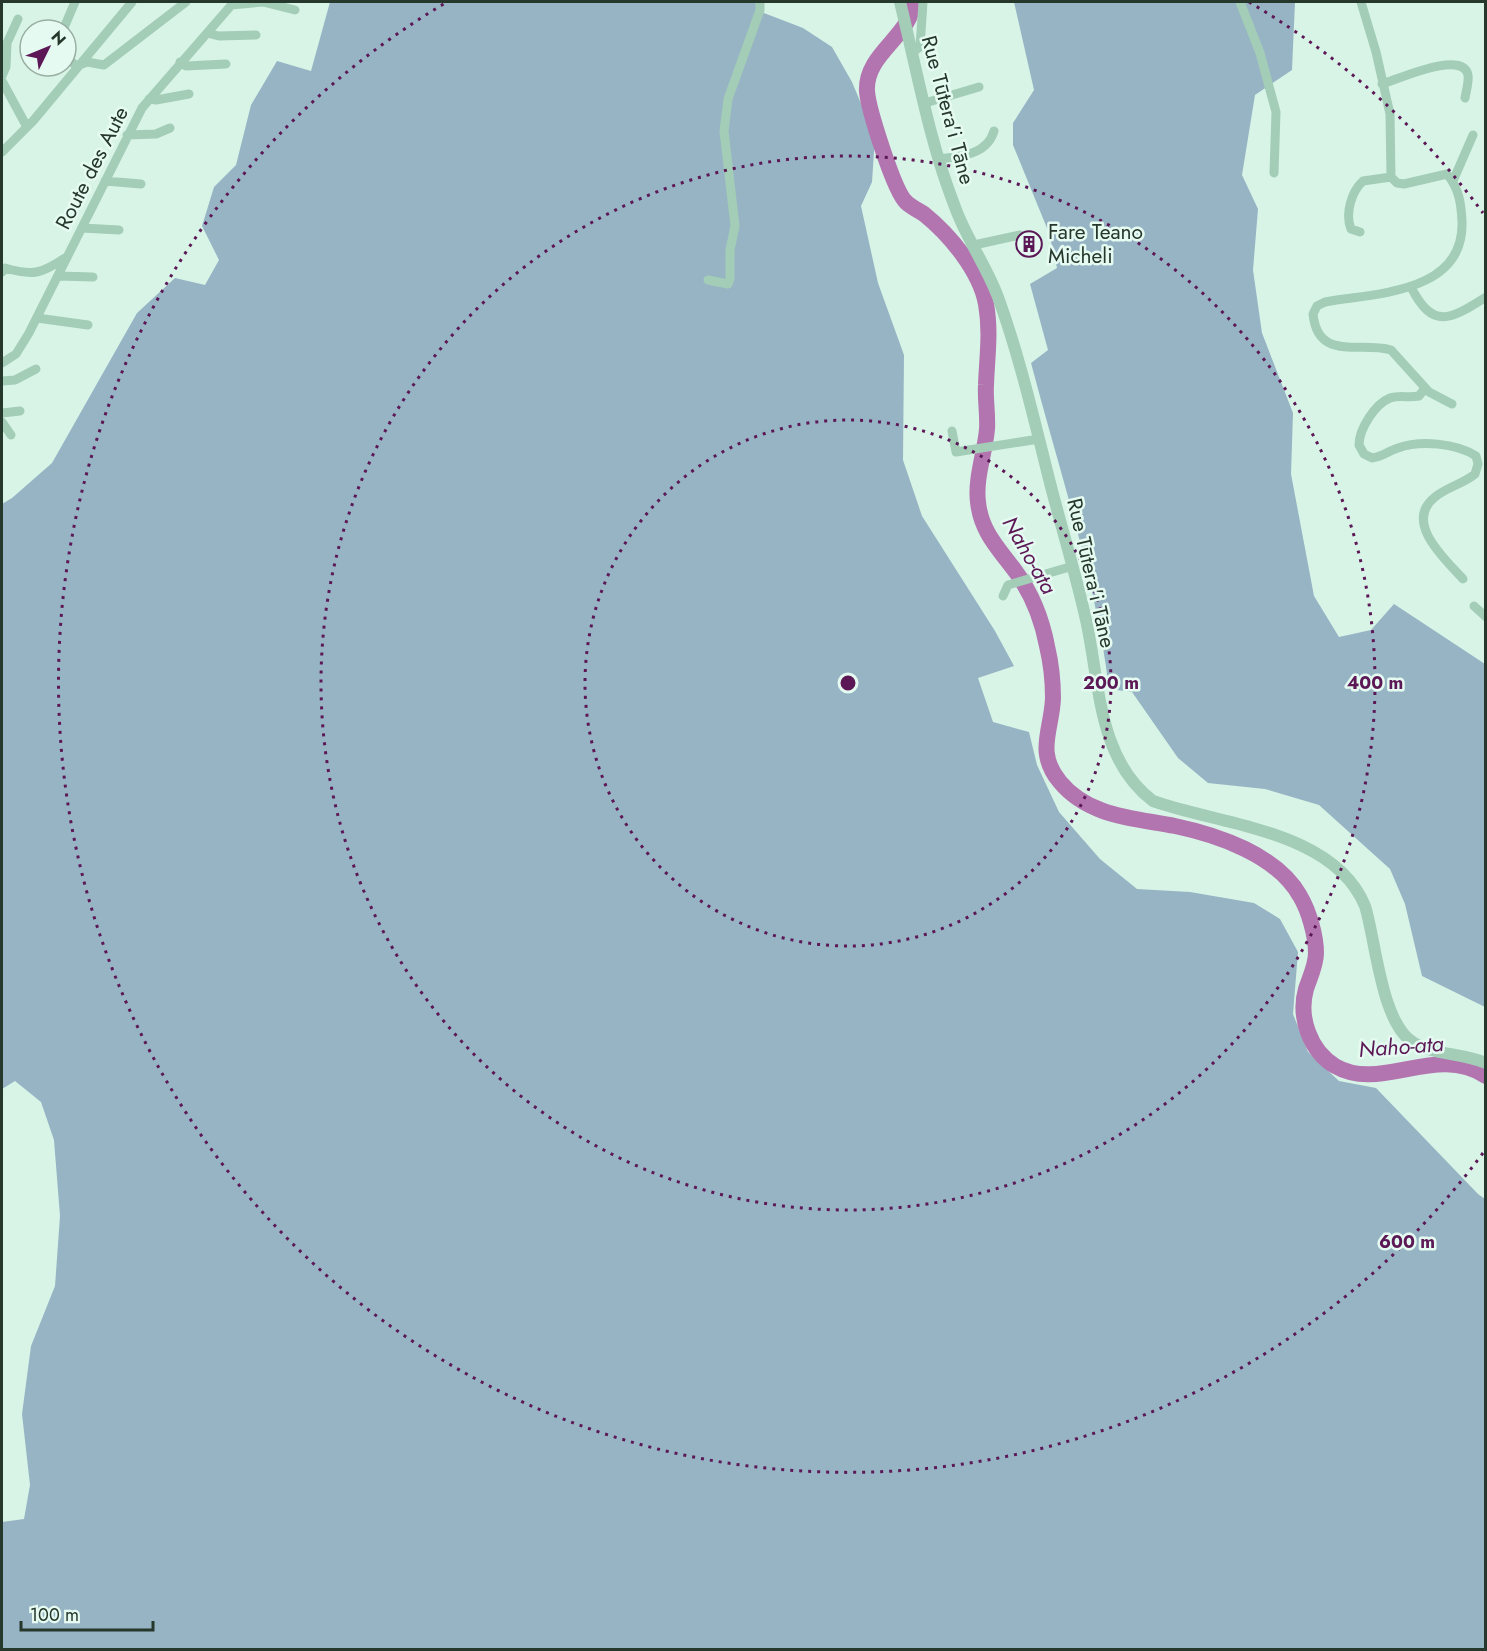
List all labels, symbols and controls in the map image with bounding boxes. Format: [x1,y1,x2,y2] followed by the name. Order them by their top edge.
[18,18,78,78] north arrow
[46,26,71,51] text: N
[914,32,982,188] street label: Rue Tūtera'i Tāne
[48,101,136,235] street label: Route des Aute
[1048,217,1143,271] place label: Fare Teano Micheli
[1014,229,1044,259] building icon: Fare Teano Micheli
[1059,495,1123,651] street label: Rue Tūtera'i Tāne
[995,510,1065,600] water label: Naho-ata
[1083,670,1139,696] text: 200 m
[1347,670,1403,696] text: 400 m
[838,673,858,693] centre of rings
[1357,1027,1445,1065] water label: Naho-ata
[1379,1229,1435,1255] text: 600 m
[21,1594,153,1632] scale bar
[30,1602,79,1628] text: 100 m

